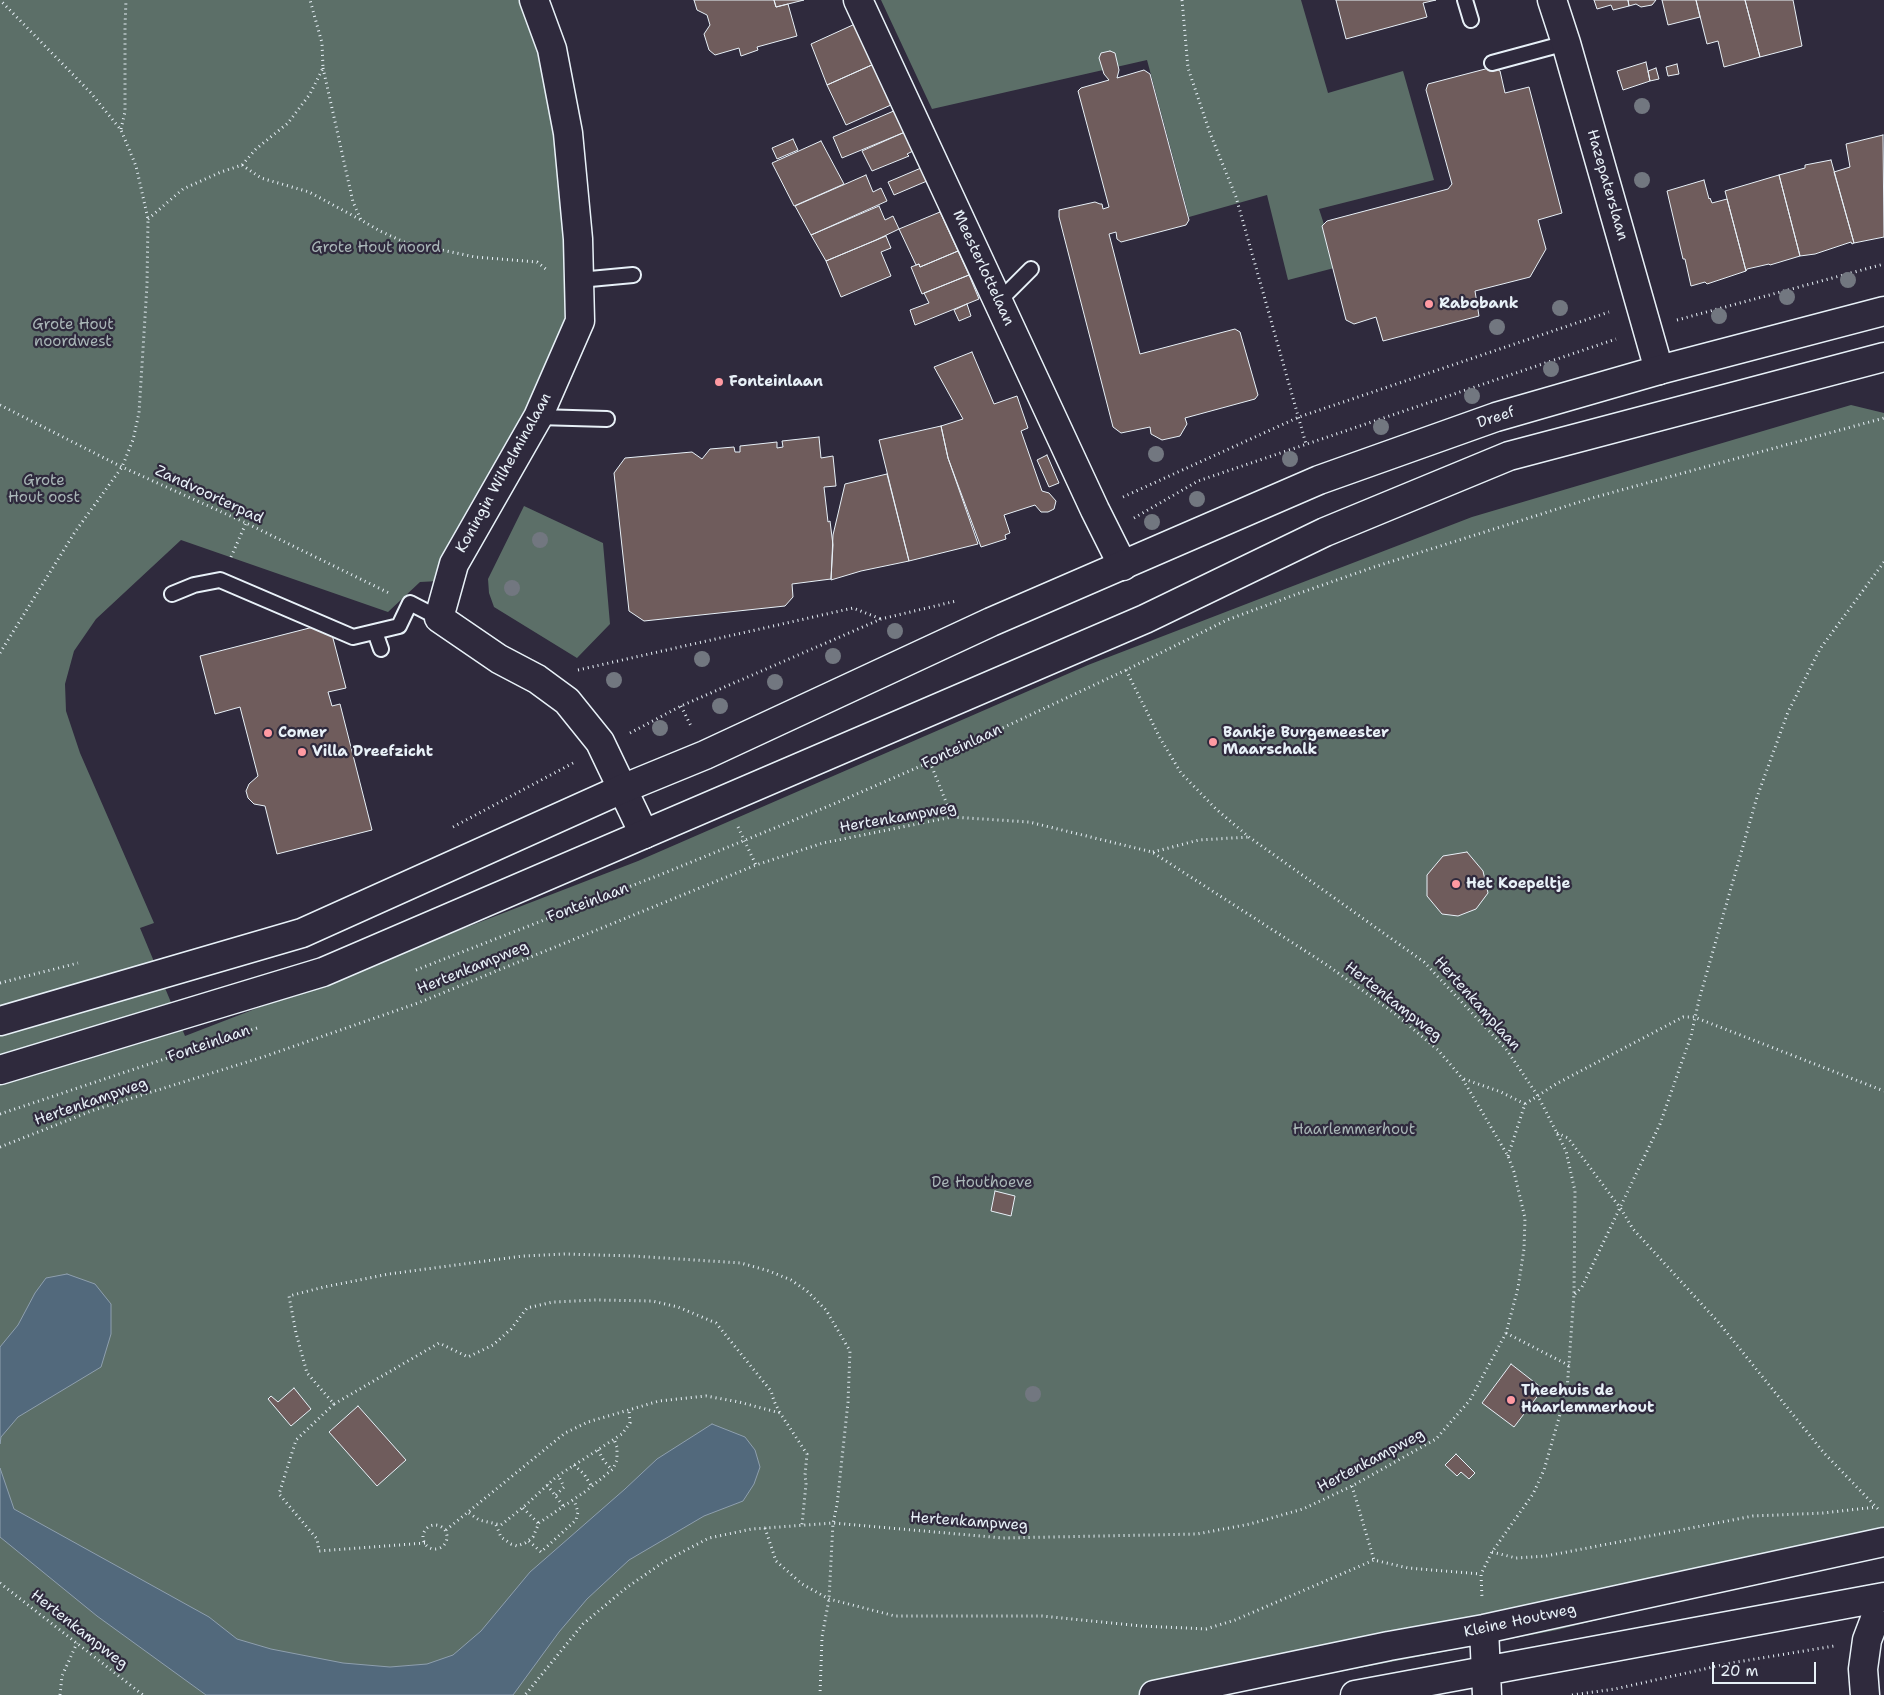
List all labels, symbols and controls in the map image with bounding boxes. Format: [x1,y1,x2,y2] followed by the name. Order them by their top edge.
[1583,127,1631,243] street label: Hazepaterslaan
[948,207,1018,329] street label: Meesterlottelaan
[311,239,441,257] park label: Grote Hout noord
[1439,295,1519,313] place label: Rabobank
[1423,298,1435,310] marker: Rabobank
[32,316,114,351] park label: Grote Hout noordwest
[729,373,823,391] place label: Fonteinlaan
[713,376,725,388] marker: Fonteinlaan
[452,390,556,556] street label: Koningin Wilhelminalaan
[1475,404,1517,432] street label: Dreef
[152,462,266,528] street label: Zandvoorterpad
[8,472,80,507] park label: Grote Hout oost
[919,721,1005,773] street label: Fonteinlaan
[278,724,327,742] place label: Comer
[1223,724,1389,759] place label: Bankje Burgemeester Maarschalk
[262,727,274,739] marker: Comer
[1207,736,1219,748] marker: Bankje Burgemeester Maarschalk
[312,743,433,761] place label: Villa Dreefzicht
[296,746,308,758] marker: Villa Dreefzicht
[838,799,958,837] street label: Hertenkampweg
[1466,875,1570,893] place label: Het Koepeltje
[1450,878,1462,890] marker: Het Koepeltje
[545,879,631,927] street label: Fonteinlaan
[415,937,531,999] street label: Hertenkampweg
[1430,953,1524,1055] street label: Hertenkamplaan
[1341,958,1445,1046] street label: Hertenkampweg
[166,1022,252,1066] street label: Fonteinlaan
[32,1074,150,1130] street label: Hertenkampweg
[1293,1121,1415,1139] park label: Haarlemmerhout
[932,1174,1032,1192] park label: De Houthoeve
[1521,1382,1654,1417] place label: Theehuis de Haarlemmerhout
[1505,1394,1517,1406] marker: Theehuis de Haarlemmerhout
[1315,1425,1427,1497] street label: Hertenkampweg
[909,1509,1029,1535] street label: Hertenkampweg
[27,1586,131,1674] street label: Hertenkampweg
[1462,1600,1578,1642] street label: Kleine Houtweg
[1714,1652,1818,1684] scale bar
[1720,1661,1759,1681] text: 20 m

